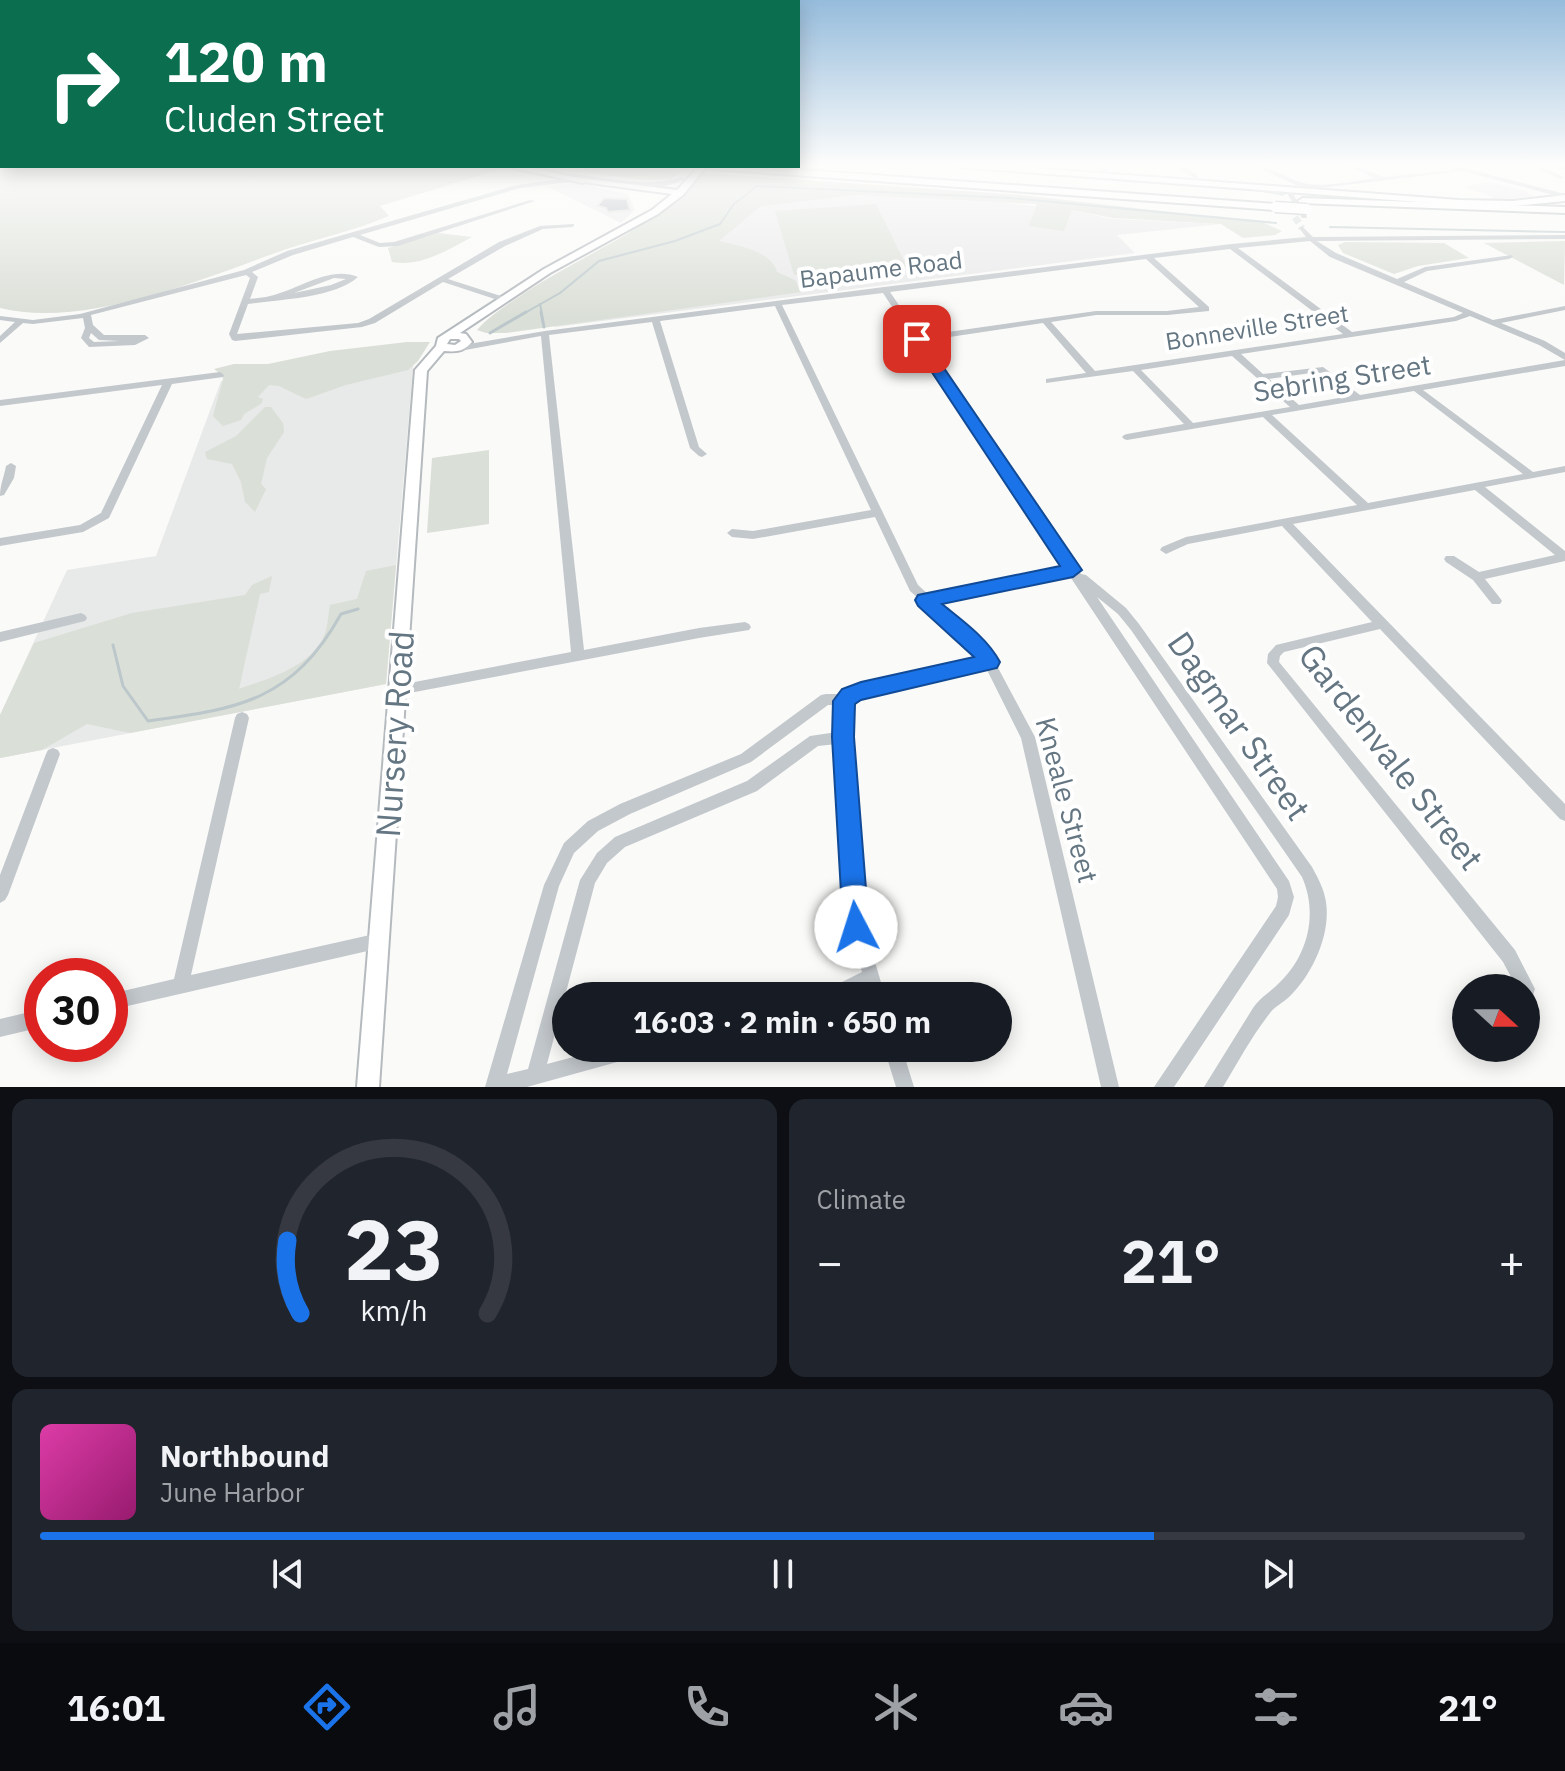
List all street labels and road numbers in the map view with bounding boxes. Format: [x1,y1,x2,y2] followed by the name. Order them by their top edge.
[798,243,964,295] street label: Bapaume Road
[1163,297,1351,357] street label: Bonneville Street
[1250,345,1433,410] street label: Sebring Street
[1159,622,1321,828] street label: Dagmar Street
[365,629,423,839] street label: Nursery Road
[1290,634,1494,878] street label: Gardenvale Street
[1028,713,1107,887] street label: Kneale Street

